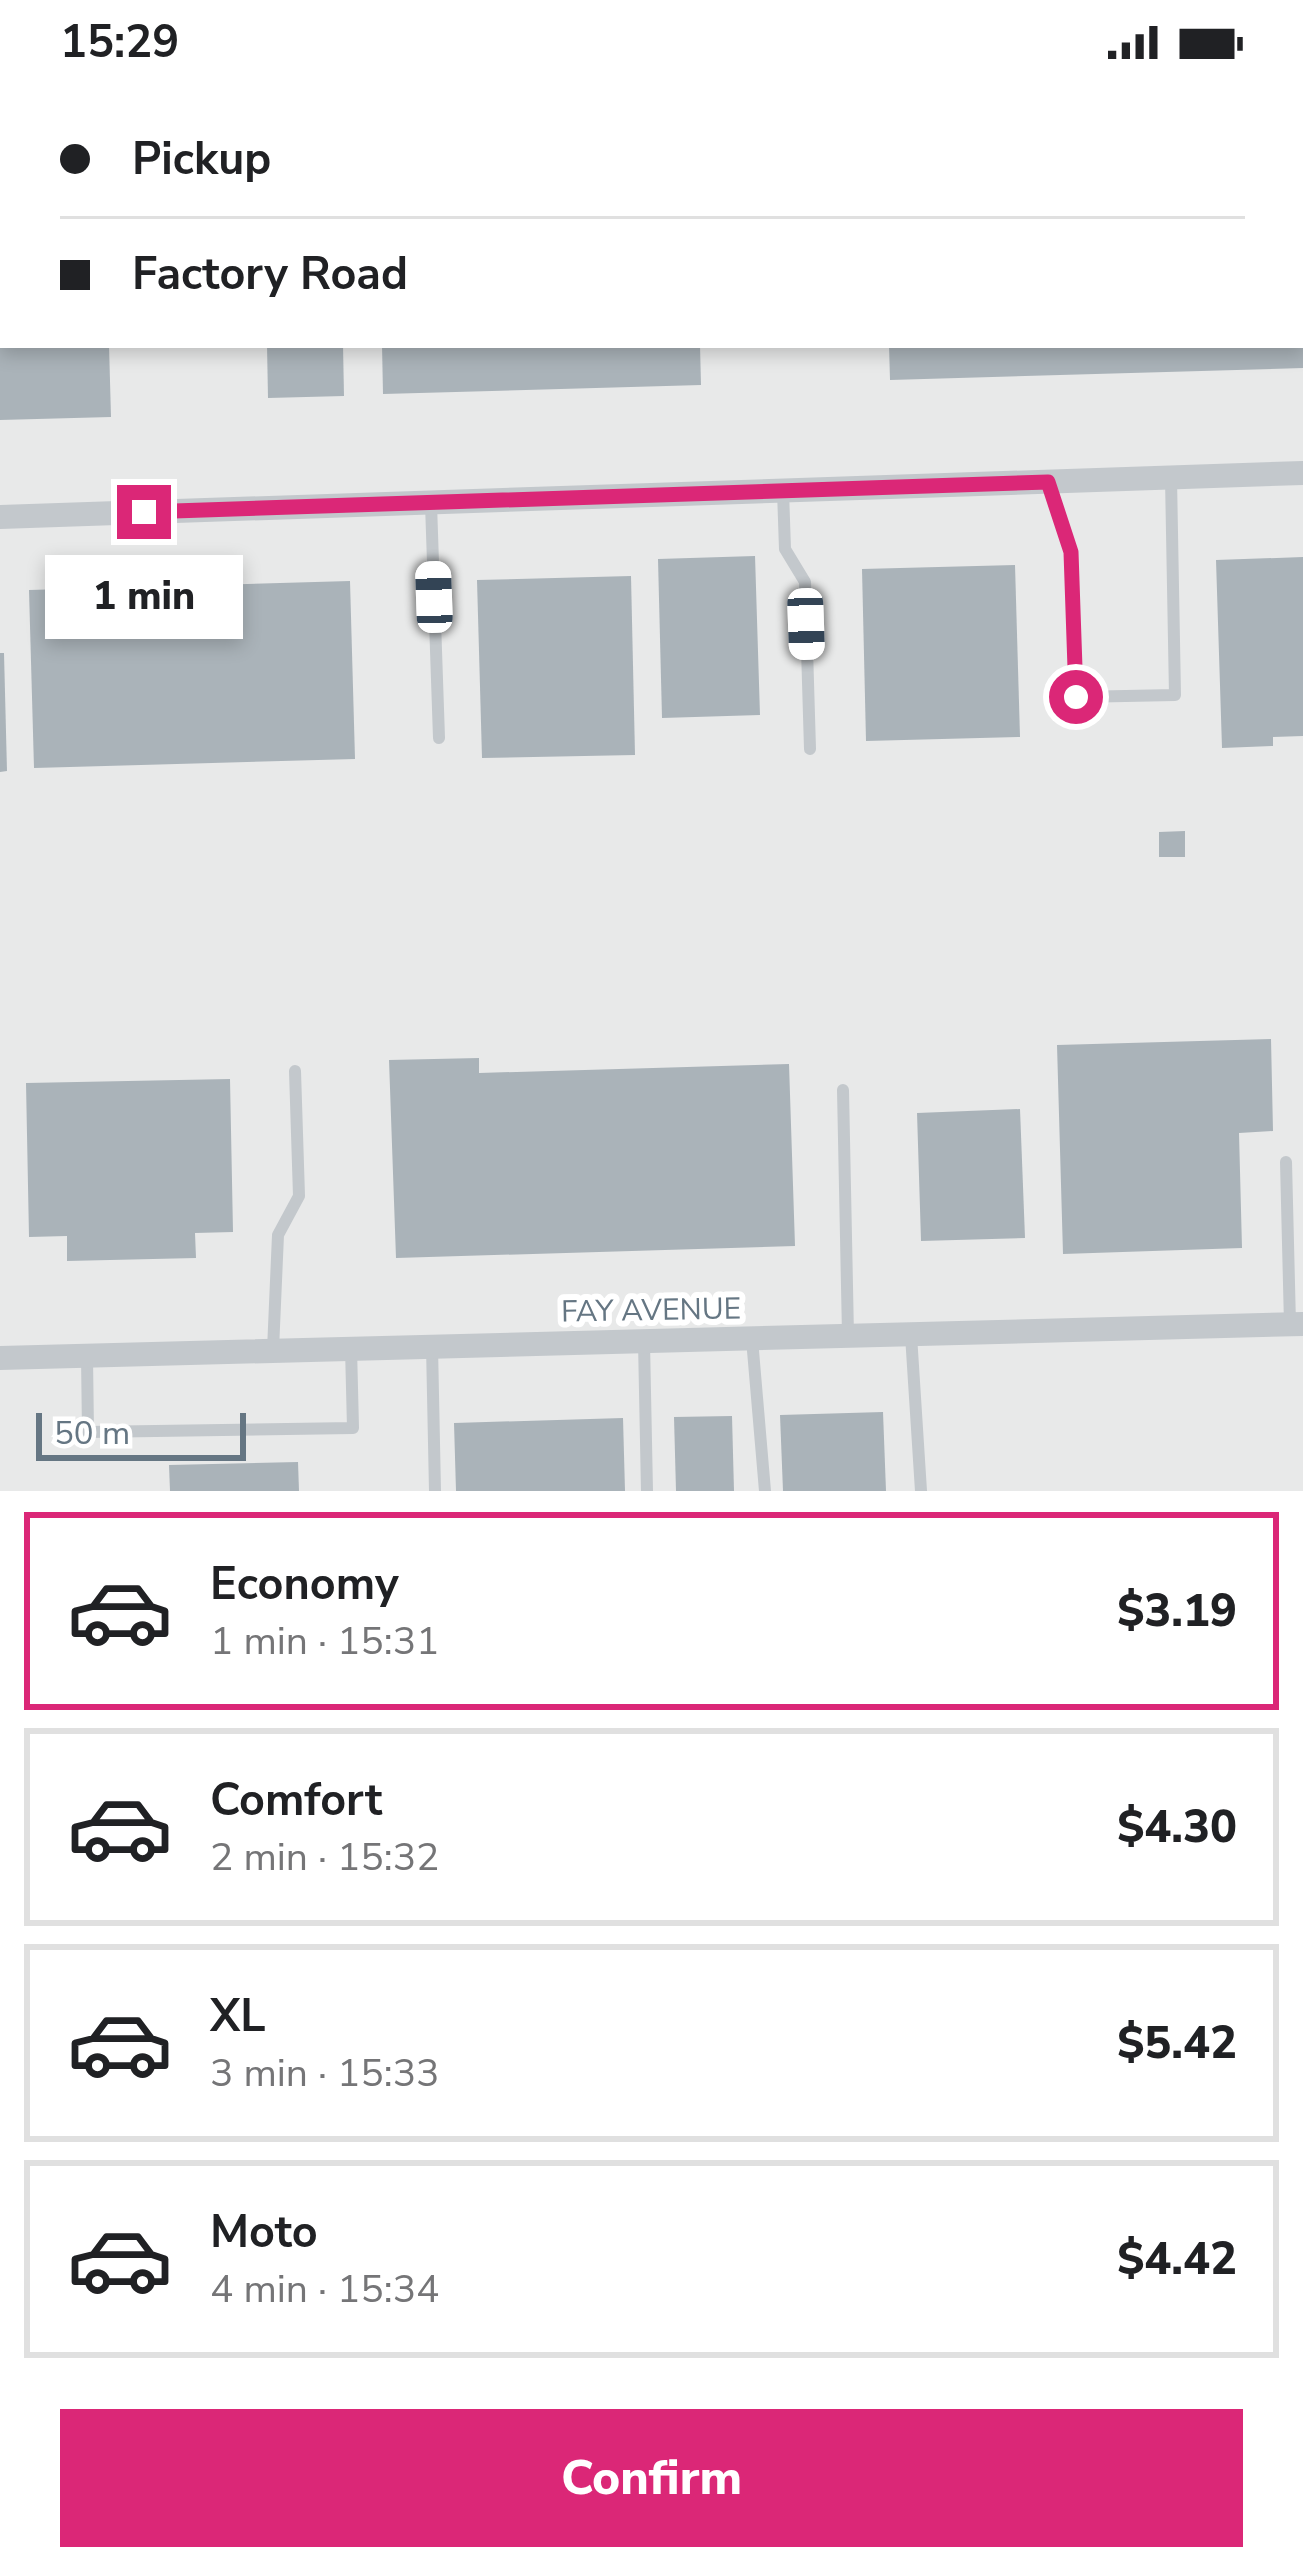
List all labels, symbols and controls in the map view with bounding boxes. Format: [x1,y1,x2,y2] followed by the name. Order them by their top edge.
[60,12,179,73] text: 15:29
[132,129,271,190] text: Pickup
[132,244,408,305] text: Factory Road
[117,485,171,539] route end
[45,554,243,638] callout: 1 min
[415,560,453,634] car
[93,570,195,623] text: 1 min
[787,587,825,661] car
[1049,670,1103,724] route start
[561,1288,741,1333] street label: FAY AVENUE
[36,1407,246,1460] scale bar
[54,1411,130,1456] text: 50 m
[210,1554,399,1615] text: Economy
[66,1557,174,1665] icon: car
[1117,1581,1237,1642] text: $3.19
[210,1615,439,1668] text: 1 min · 15:31
[210,1770,382,1831] text: Comfort
[66,1773,174,1881] icon: car
[1117,1797,1237,1858] text: $4.30
[210,1831,439,1884] text: 2 min · 15:32
[210,1986,266,2047] text: XL
[66,1989,174,2097] icon: car
[1117,2013,1237,2074] text: $5.42
[210,2047,439,2100] text: 3 min · 15:33
[210,2202,318,2263] text: Moto
[66,2205,174,2313] icon: car
[1117,2229,1237,2290] text: $4.42
[210,2263,439,2316] text: 4 min · 15:34
[60,2409,1243,2547] button: Confirm

